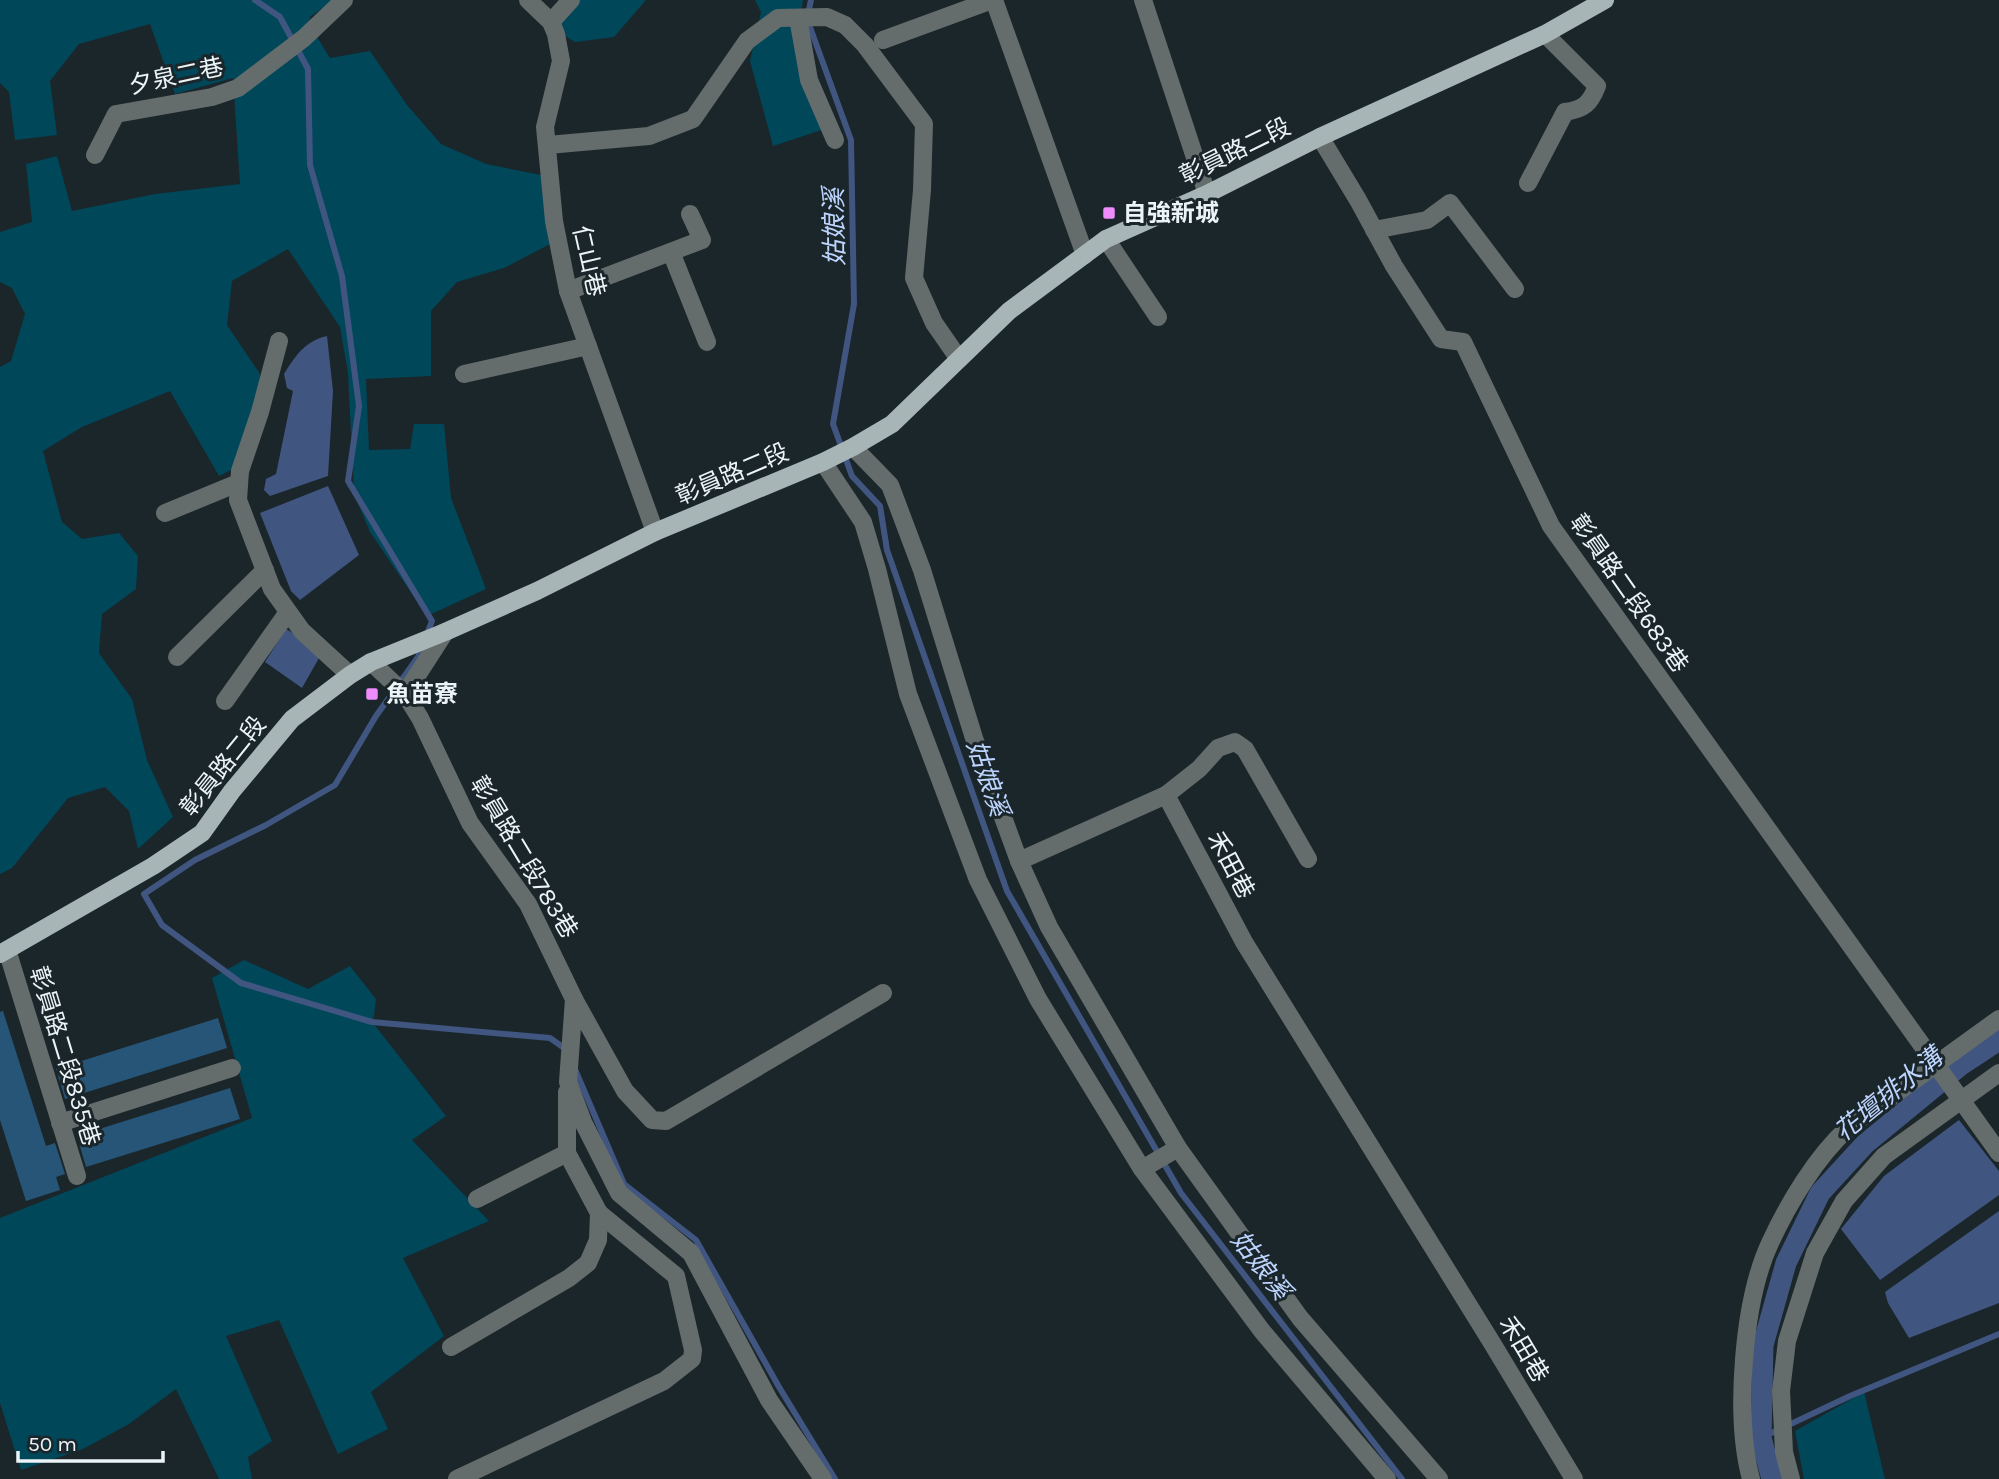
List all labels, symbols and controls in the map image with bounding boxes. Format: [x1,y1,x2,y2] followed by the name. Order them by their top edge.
[126,52,226,100] street label: 夕泉二巷
[1175,112,1295,190] street label: 彰員路二段
[818,184,851,266] water label: 姑娘溪
[1123,199,1219,227] place label: 自強新城
[1101,205,1117,221] marker: 自強新城
[567,223,611,299] street label: 仁山巷
[671,438,793,510] street label: 彰員路二段
[1564,509,1694,677] street label: 彰員路二段683巷
[386,680,458,708] place label: 魚苗寮
[364,686,380,702] marker: 魚苗寮
[174,711,272,821] street label: 彰員路二段
[960,736,1016,824] water label: 姑娘溪
[465,771,583,943] street label: 彰員路二段783巷
[1202,827,1260,903] street label: 禾田巷
[24,963,106,1149] street label: 彰員路二段835巷
[1828,1039,1952,1147] water label: 花壇排水溝
[1224,1225,1299,1309] water label: 姑娘溪
[1493,1311,1555,1387] street label: 禾田巷
[18,1420,163,1464] scale bar
[28,1432,77,1456] text: 50 m

